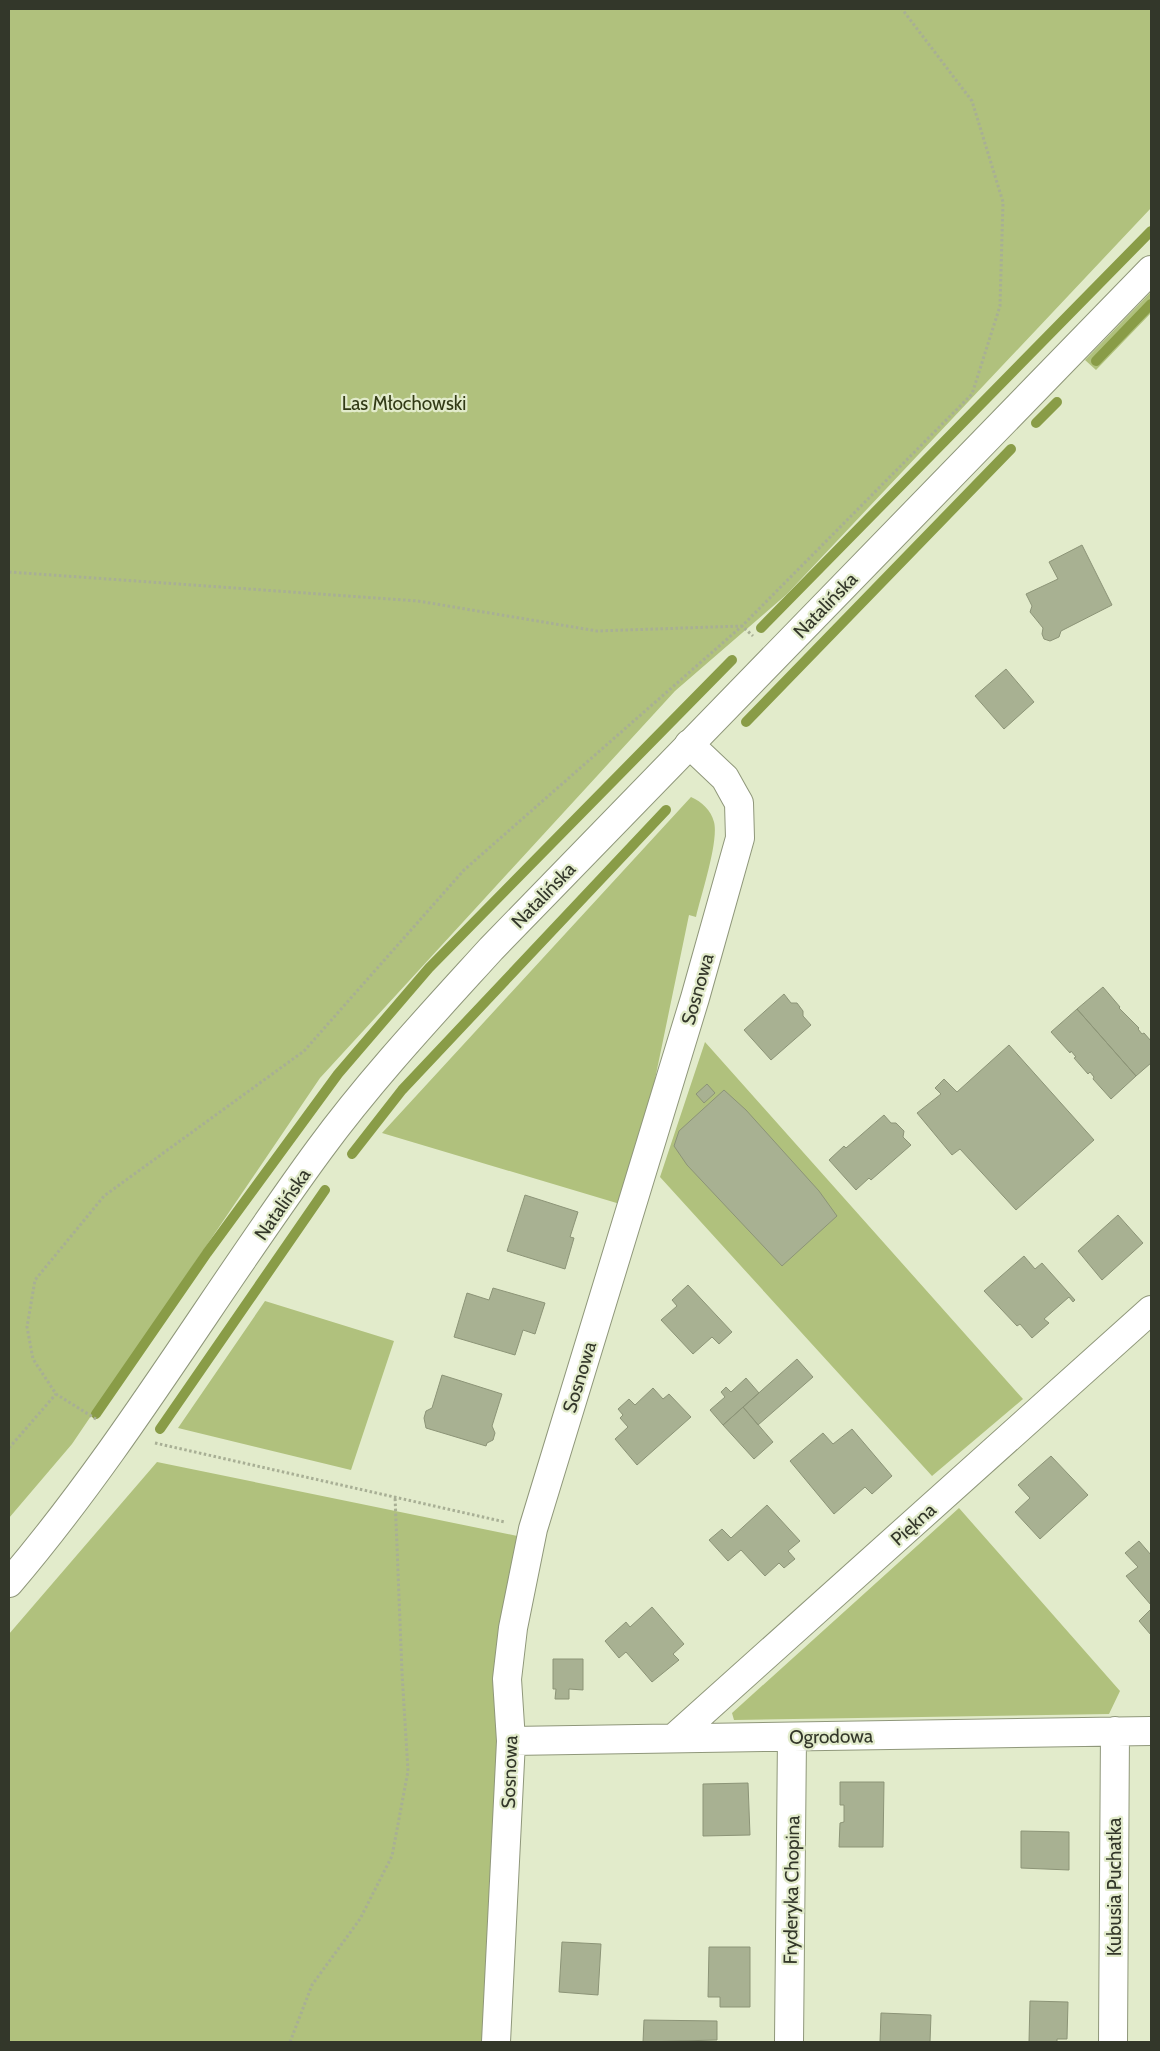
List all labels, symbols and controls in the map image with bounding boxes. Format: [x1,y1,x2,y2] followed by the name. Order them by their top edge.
[342,392,466,415] park label: Las Młochowski
[789,568,862,643] street label: Natalińska
[507,858,580,933] street label: Natalińska
[676,951,719,1027] street label: Sosnowa
[249,1164,315,1245] street label: Natalińska
[558,1339,601,1416] street label: Sosnowa
[886,1498,941,1551] street label: Piękna
[789,1724,873,1749] street label: Ogrodowa
[497,1735,522,1809] street label: Sosnowa
[779,1815,804,1965] street label: Fryderyka Chopina
[1103,1818,1126,1956] street label: Kubusia Puchatka

